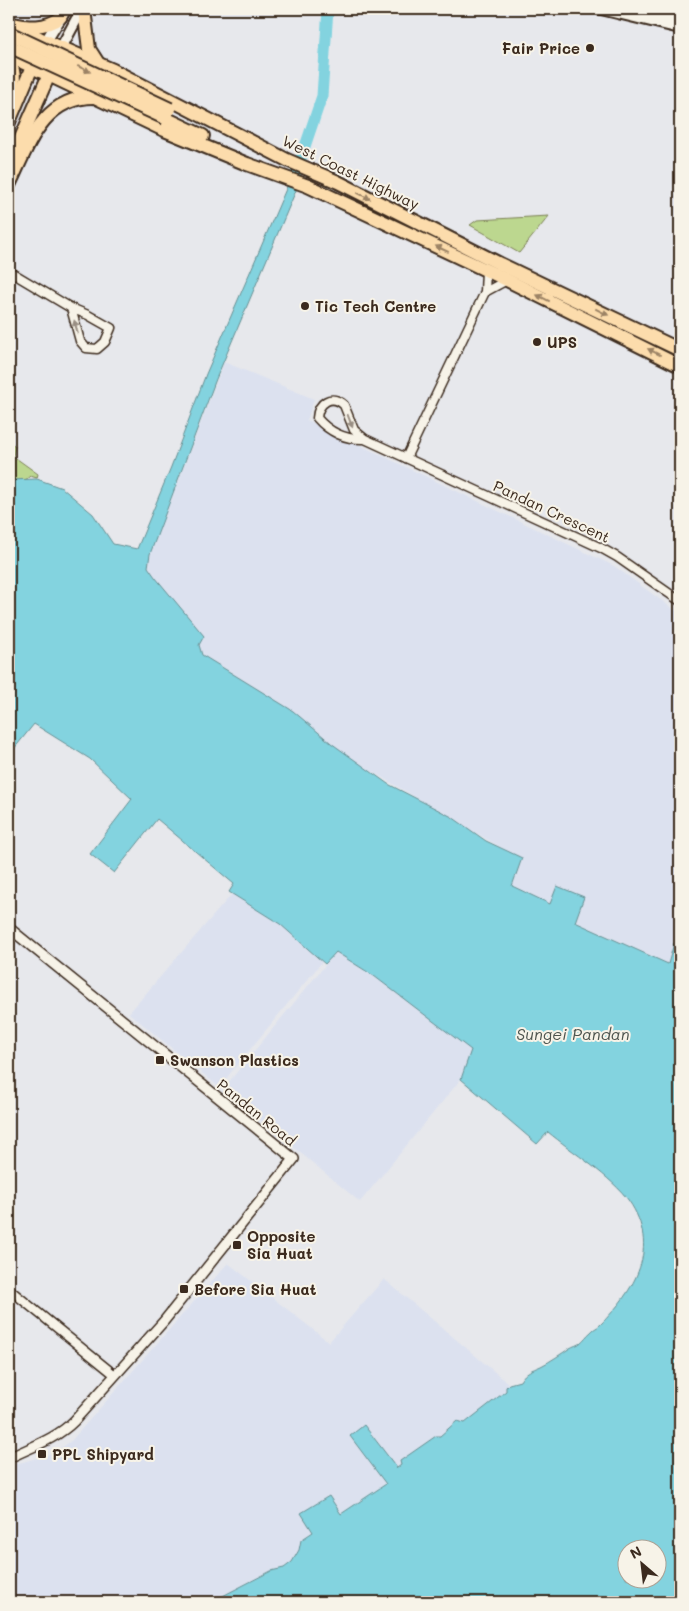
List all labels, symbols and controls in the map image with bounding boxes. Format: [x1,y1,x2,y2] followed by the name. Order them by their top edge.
[502,38,580,58] place label: Fair Price
[584,42,596,54] marker: Fair Price
[77,65,92,73] one-way arrow
[279,130,423,214] street label: West Coast Highway
[357,192,371,200] one-way arrow
[435,245,449,253] one-way arrow
[536,294,550,302] one-way arrow
[315,296,436,316] place label: Tic Tech Centre
[299,300,311,312] marker: Tic Tech Centre
[595,308,609,316] one-way arrow
[72,320,80,335] one-way arrow
[547,332,577,352] place label: UPS
[531,336,543,348] marker: UPS
[646,348,661,357] one-way arrow
[347,414,354,429] one-way arrow
[490,475,614,547] street label: Pandan Crescent
[516,1023,630,1044] water label: Sungei Pandan
[170,1050,299,1070] place label: Swanson Plastics
[154,1054,166,1066] marker: Swanson Plastics
[213,1074,301,1150] street label: Pandan Road
[247,1226,315,1263] place label: Opposite Sia Huat
[231,1239,243,1251] marker: Opposite Sia Huat
[194,1279,317,1299] place label: Before Sia Huat
[178,1283,190,1295] marker: Before Sia Huat
[52,1444,154,1464] place label: PPL Shipyard
[36,1448,48,1460] marker: PPL Shipyard
[616,1538,666,1588] north arrow
[627,1541,645,1563] text: N

